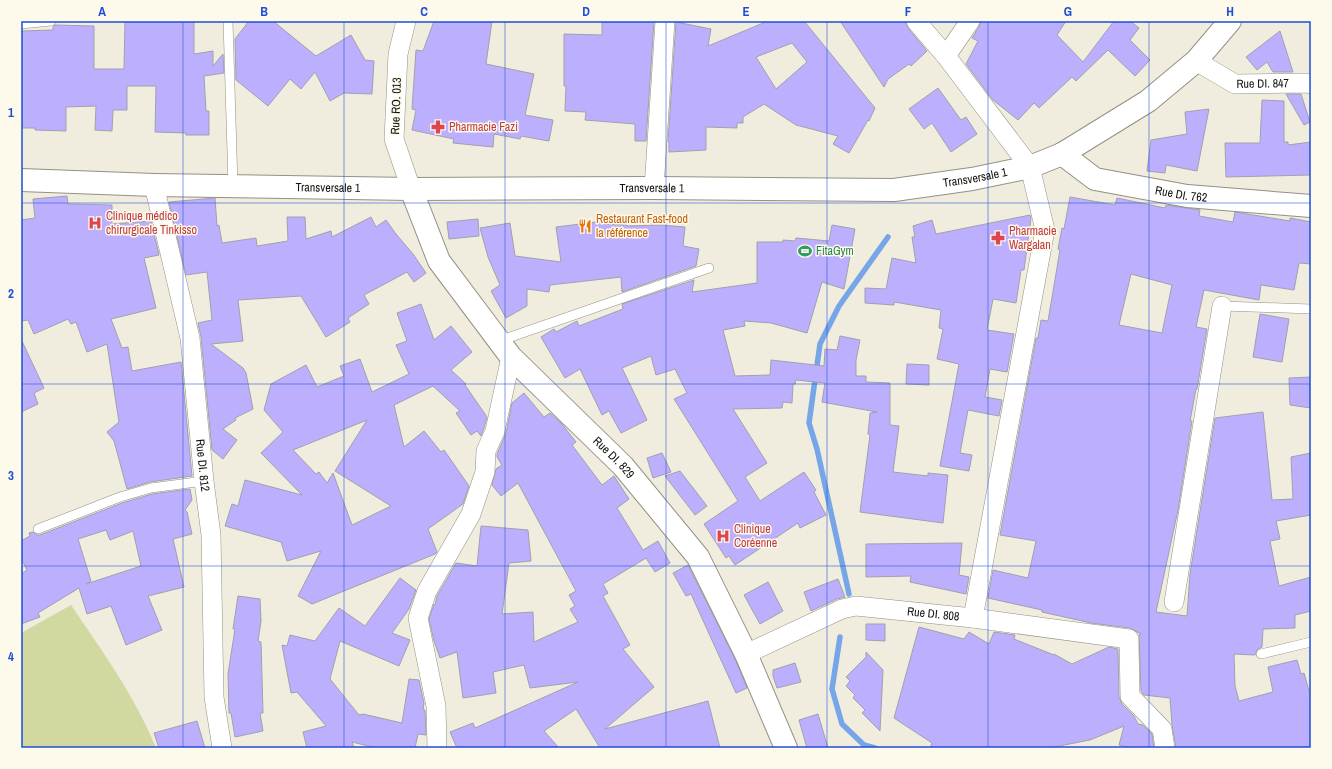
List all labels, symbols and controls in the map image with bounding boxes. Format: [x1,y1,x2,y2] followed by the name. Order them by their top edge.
[98,3,106,20] text: A
[260,3,268,20] text: B
[420,3,428,20] text: C
[582,3,590,20] text: D
[742,3,750,20] text: E
[905,3,912,20] text: F
[1064,3,1072,20] text: G
[1226,3,1234,20] text: H
[1236,75,1290,92] street label: Rue DI. 847
[387,77,405,135] street label: Rue RO. 013
[8,104,14,121] text: 1
[430,119,446,135] pharmacy icon: Pharmacie Fazi
[449,119,518,135] place label: Pharmacie Fazi
[942,164,1009,191] street label: Transversale 1
[295,179,361,196] street label: Transversale 1
[619,180,685,196] street label: Transversale 1
[1154,182,1208,206] street label: Rue DI. 762
[106,208,197,238] place label: Clinique médico chirurgicale Tinkisso
[596,211,688,241] place label: Restaurant Fast-food la référence
[87,215,103,231] hospital icon: Clinique médico chirurgicale Tinkisso
[577,218,593,234] restaurant icon: Restaurant Fast-food la référence
[1009,223,1057,253] place label: Pharmacie Wargalan
[990,230,1006,246] pharmacy icon: Pharmacie Wargalan
[797,243,813,259] sports icon: FitaGym
[816,243,854,259] place label: FitaGym
[8,285,14,302] text: 2
[590,433,638,482] street label: Rue DI. 829
[192,438,213,492] street label: Rue DI. 812
[8,467,14,484] text: 3
[734,521,777,551] place label: Clinique Coréenne
[715,528,731,544] hospital icon: Clinique Coréenne
[906,603,960,625] street label: Rue DI. 808
[8,648,14,665] text: 4

